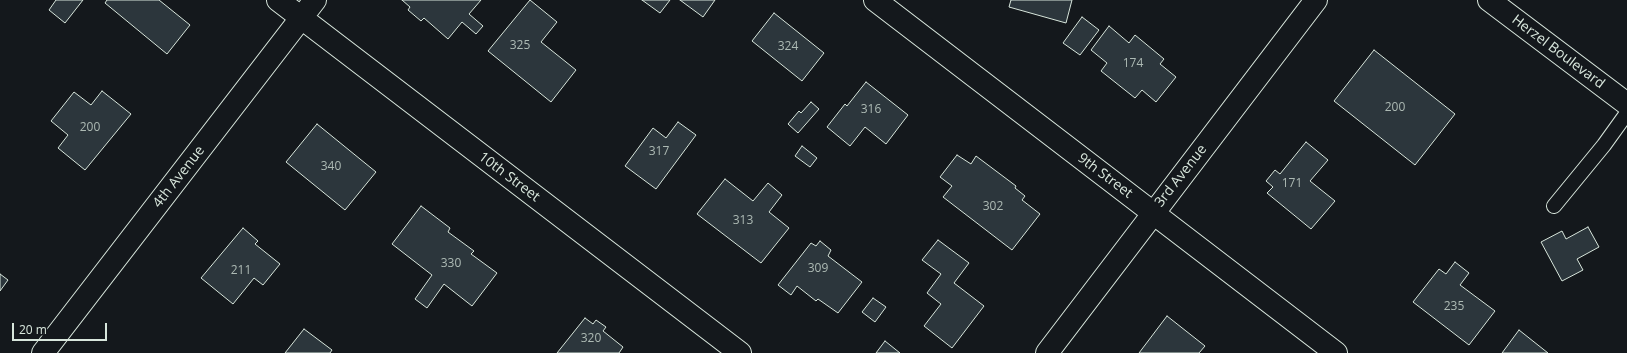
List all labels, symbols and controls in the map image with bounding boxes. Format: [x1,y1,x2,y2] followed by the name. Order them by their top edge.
[1508,12,1608,92] street label: Herzel Boulevard
[510,39,530,53] house number: 325
[778,40,798,54] house number: 324
[1123,57,1143,71] house number: 174
[1385,101,1405,115] house number: 200
[861,103,881,117] house number: 316
[80,121,100,135] house number: 200
[1151,141,1211,211] street label: 3rd Avenue
[150,143,208,211] street label: 4th Avenue
[649,145,669,159] house number: 317
[475,149,543,205] street label: 10th Street
[1074,150,1136,202] street label: 9th Street
[321,160,341,174] house number: 340
[1282,177,1302,191] house number: 171
[983,200,1003,214] house number: 302
[733,214,753,228] house number: 313
[441,257,461,271] house number: 330
[808,262,828,276] house number: 309
[231,264,251,278] house number: 211
[1444,300,1464,314] house number: 235
[14,315,109,341] scale bar
[19,321,47,338] text: 20 m
[581,332,601,346] house number: 320

